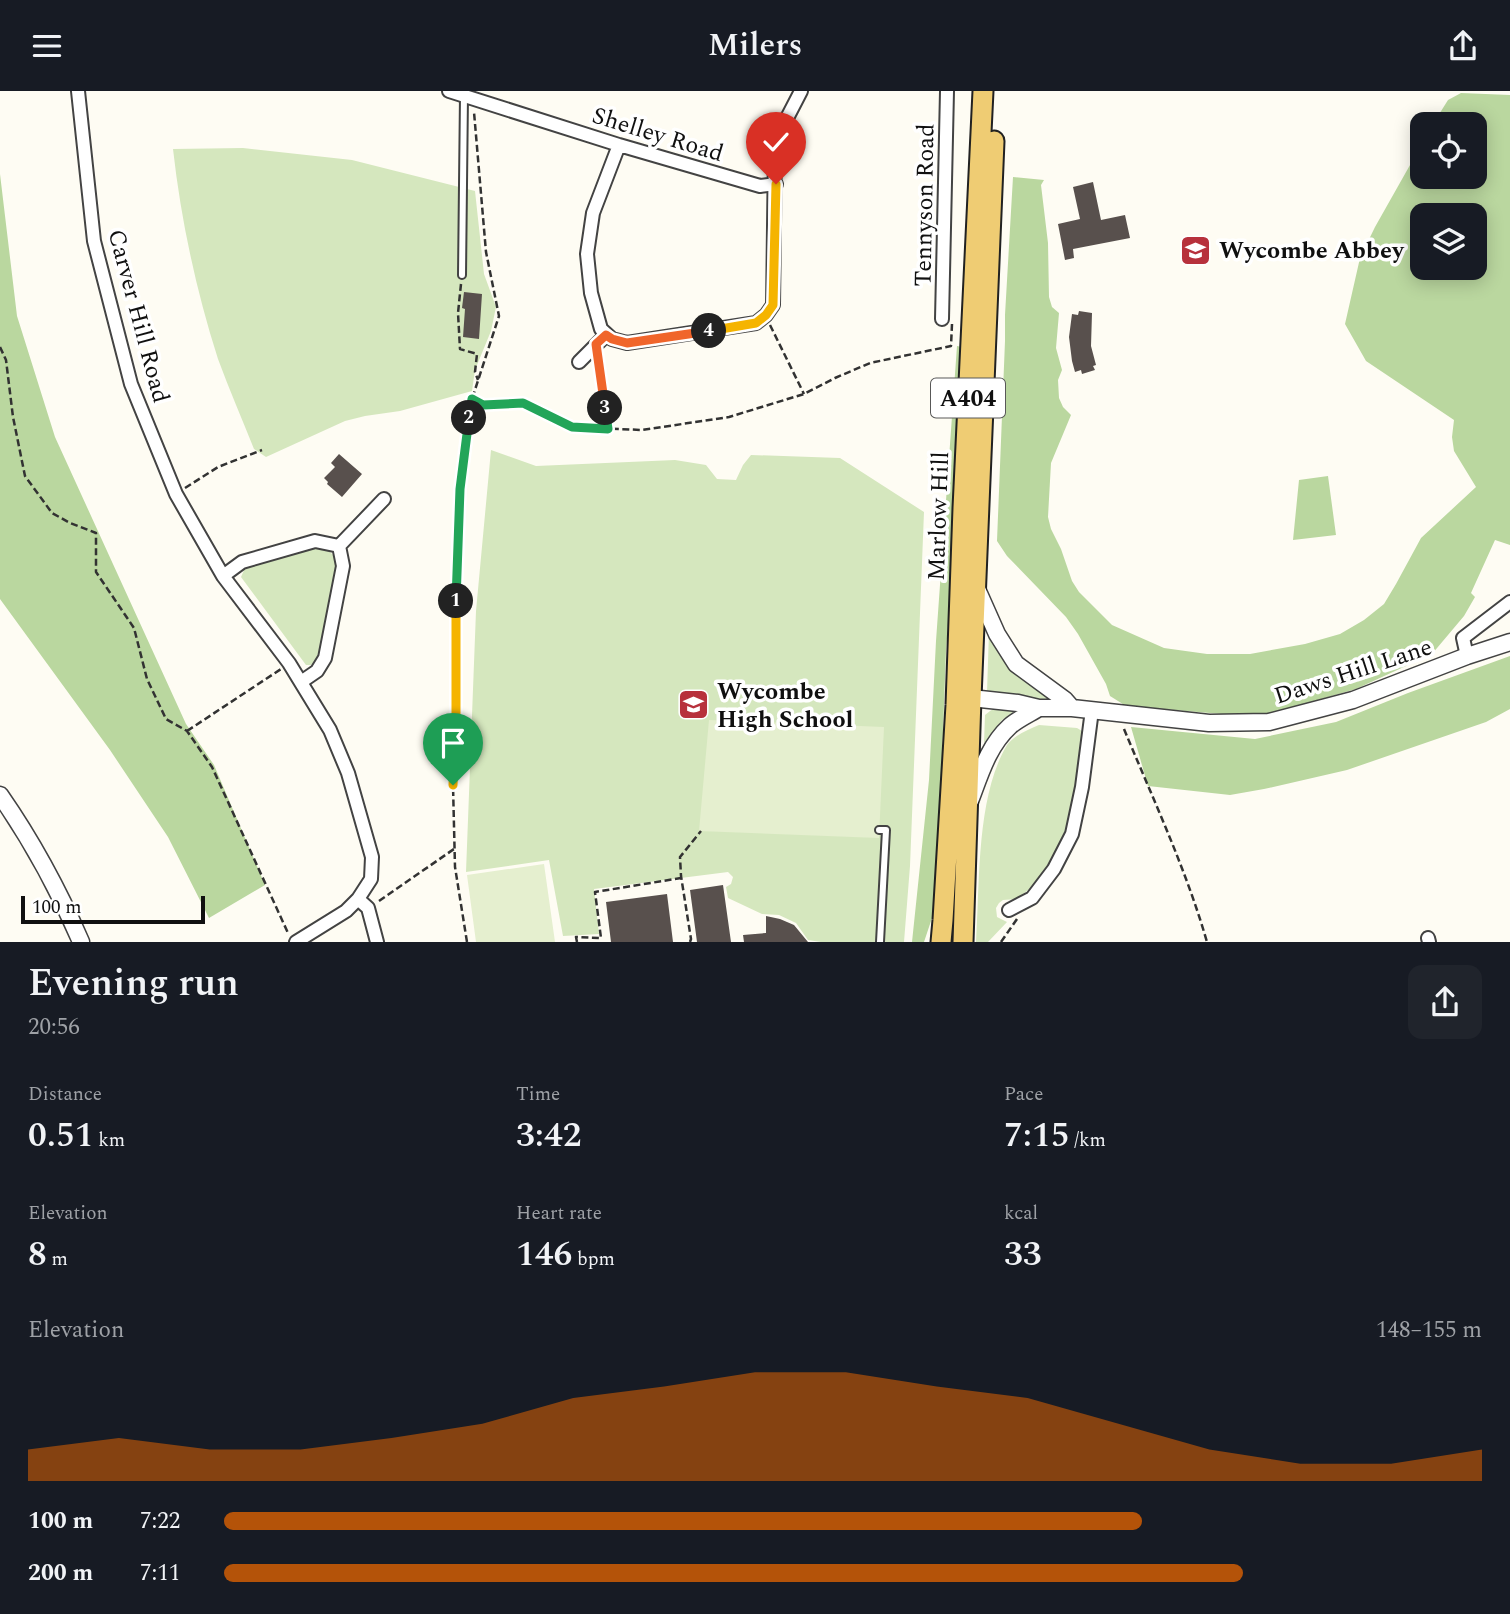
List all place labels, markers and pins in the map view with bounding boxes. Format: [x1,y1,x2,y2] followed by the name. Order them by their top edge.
[746,112,806,184] pin
[1179,233,1213,267] school or university icon: Wycombe Abbey
[1219,233,1405,269] place label: Wycombe Abbey
[692,313,726,349] pin: 4
[588,391,622,425] pin: 3
[452,401,486,435] pin: 2
[438,583,474,619] pin: 1
[717,674,854,738] place label: Wycombe High School
[677,688,711,722] school or university icon: Wycombe High School
[423,713,483,785] pin

